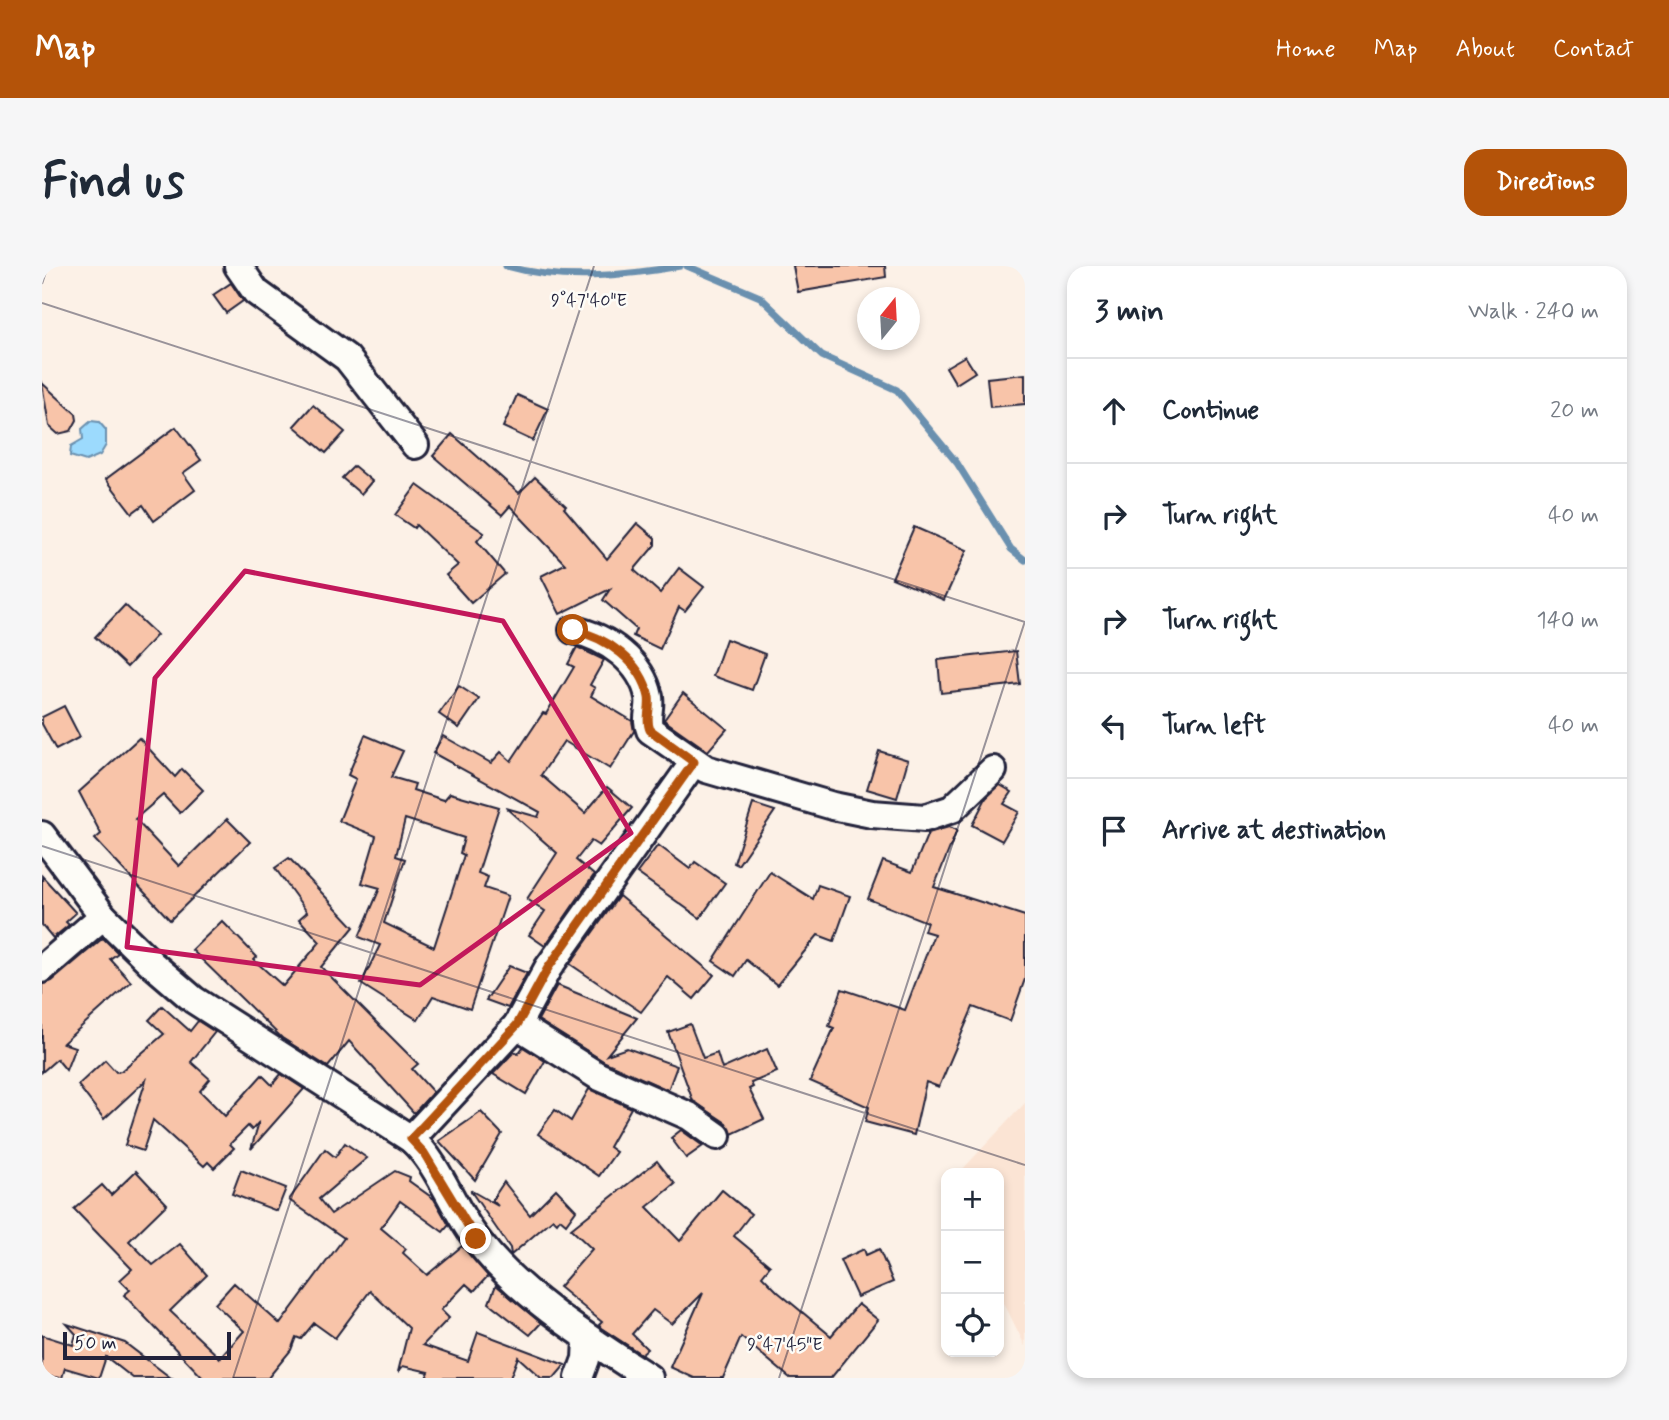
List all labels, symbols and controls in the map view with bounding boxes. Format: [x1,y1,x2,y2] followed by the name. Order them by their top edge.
[35,27,95,71] text: Map
[1276,34,1336,65] text: Home
[1374,34,1418,65] text: Map
[1456,34,1515,65] text: About
[1553,34,1634,65] text: Contact
[1464,149,1627,216] button: Directions
[42,150,185,215] text: Find us
[857,287,920,350] north arrow
[551,289,627,313] text: 9°47'40"E
[1095,292,1164,331] text: 3 min
[1468,297,1599,327] text: Walk · 240 m
[1095,392,1133,430] icon: ahead
[1162,394,1259,428] text: Continue
[1550,396,1599,426] text: 20 m
[1095,497,1133,535] icon: right
[1162,499,1278,533] text: Turn right
[1548,501,1599,531] text: 40 m
[1095,602,1133,640] icon: right
[1162,604,1278,638] text: Turn right
[1536,606,1599,636] text: 140 m
[557,614,588,645] route start
[1095,707,1133,745] icon: left
[1162,709,1266,743] text: Turn left
[1548,711,1599,741] text: 40 m
[1095,812,1133,850] icon: arrive
[1162,814,1386,848] text: Arrive at destination
[941,1168,1004,1357] map controls
[941,1168,1004,1231] button: +
[460,1223,491,1254] route end
[941,1231,1004,1294] button: −
[941,1294,1004,1357] button: locate
[63,1329,231,1361] scale bar
[74,1331,117,1356] text: 50 m
[747,1333,823,1357] text: 9°47'45"E

